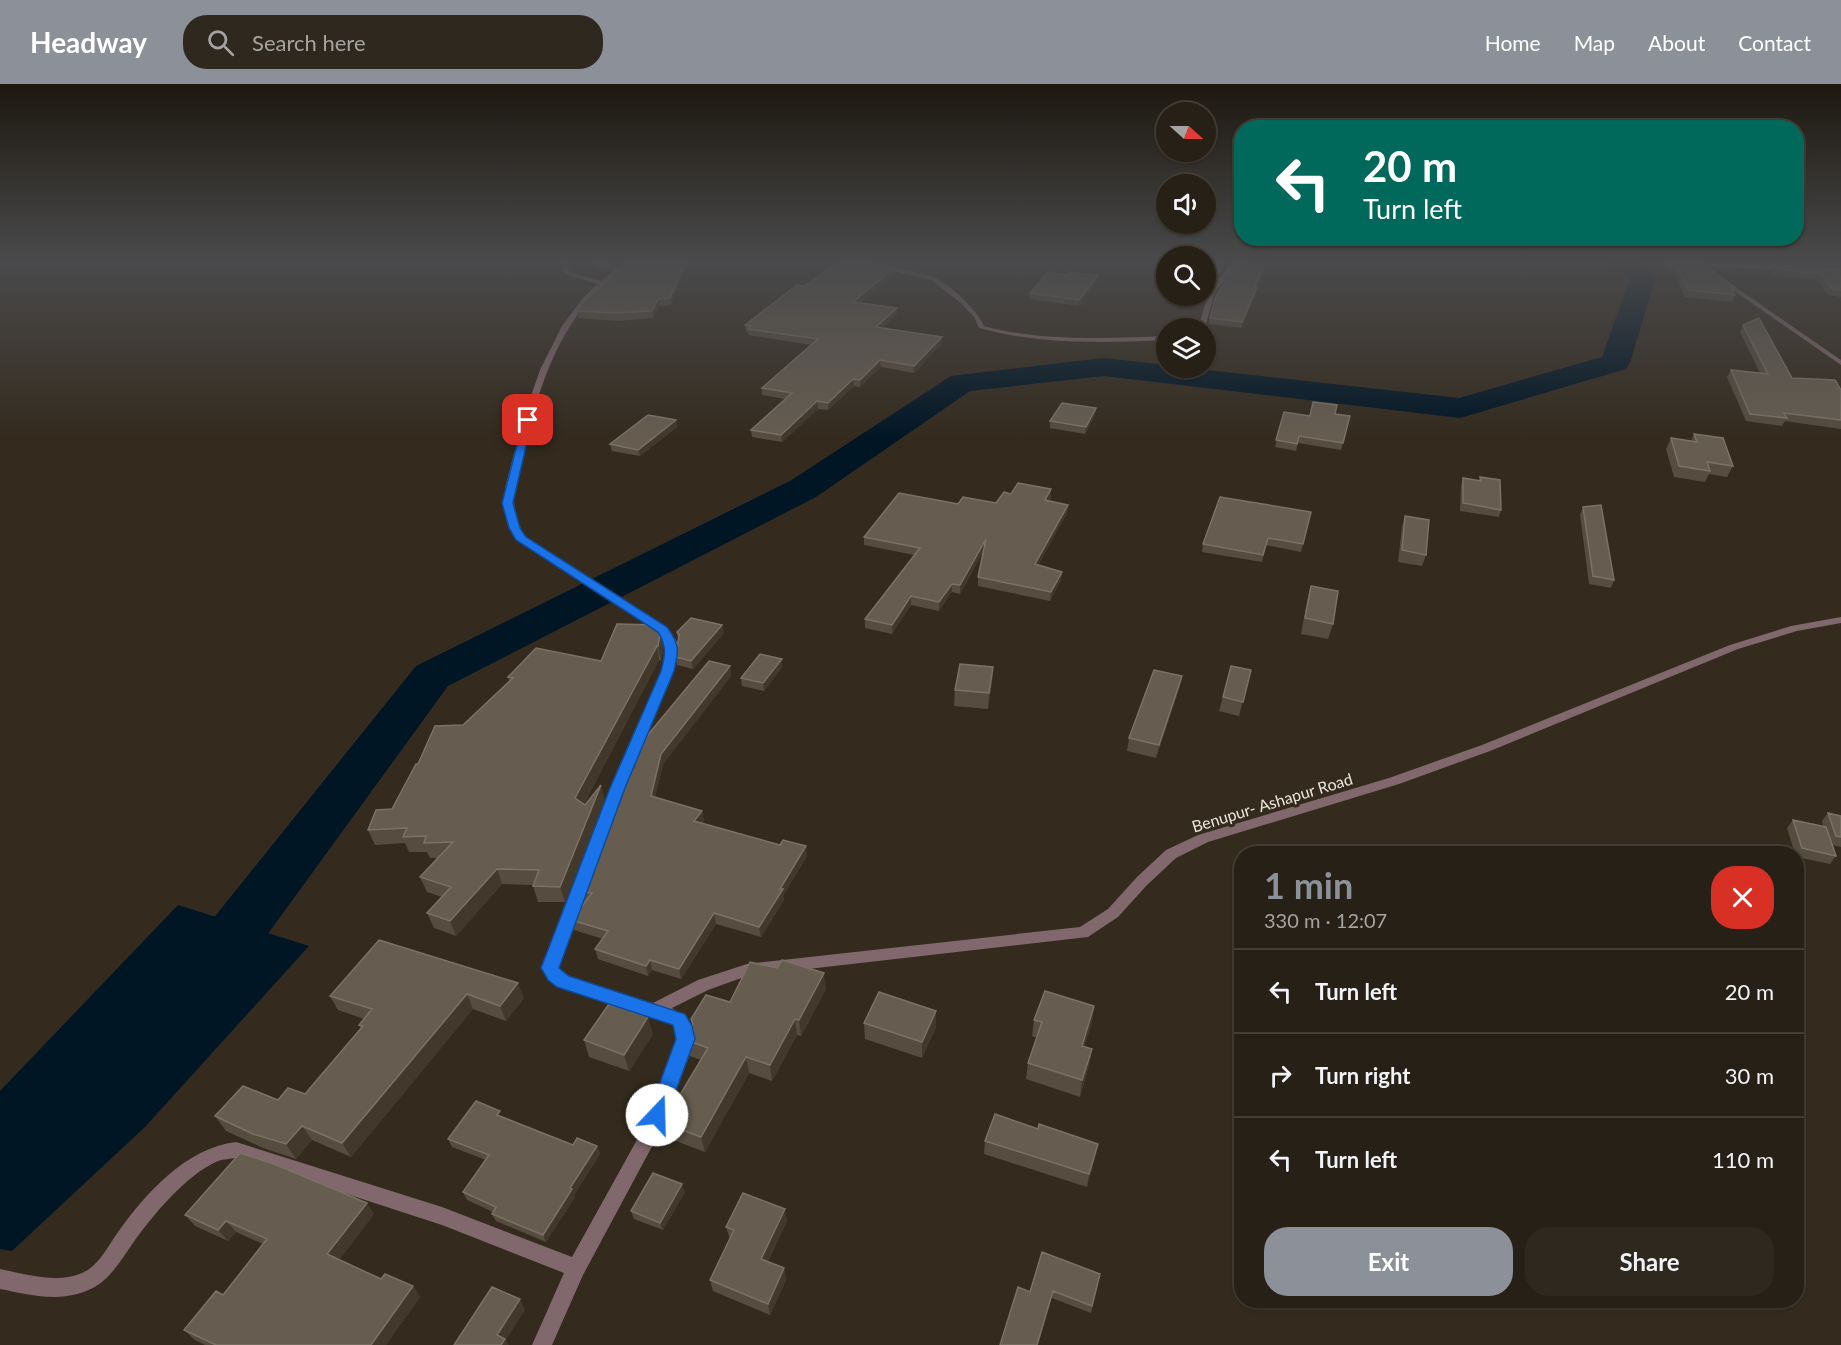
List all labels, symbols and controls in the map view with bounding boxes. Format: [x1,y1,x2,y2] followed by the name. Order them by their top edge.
[183,15,603,69] search box
[30,25,147,59] text: Headway
[204,26,237,59] icon: search
[252,29,366,56] text: Search here
[1485,30,1541,55] text: Home
[1574,30,1615,55] text: Map
[1648,30,1705,55] text: About
[1738,30,1811,55] text: Contact
[1156,102,1216,162] north arrow
[1156,102,1216,378] map controls
[1363,141,1457,191] text: 20 m
[1264,144,1342,222] icon: left
[1156,174,1216,234] button: sound
[1363,192,1462,225] text: Turn left
[1156,246,1216,306] button: search
[1156,318,1216,378] button: layers
[502,394,553,445] pin
[511,403,544,436] icon: arrive
[1189,768,1355,836] street label: Benupur- Ashapur Road
[1264,863,1353,907] text: 1 min
[1711,866,1774,929] button: close
[1264,908,1387,932] text: 330 m · 12:07
[1264,975,1297,1008] icon: left
[1315,978,1397,1005] text: Turn left
[1725,978,1774,1005] text: 20 m
[1264,1059,1297,1092] icon: right
[1315,1062,1410,1089] text: Turn right
[1725,1062,1774,1089] text: 30 m
[625,1083,689,1147] position arrow
[1264,1143,1297,1176] icon: left
[1315,1146,1397,1173] text: Turn left
[1712,1146,1774,1173] text: 110 m
[1264,1227,1513,1296] button: Exit
[1525,1227,1774,1296] button: Share

